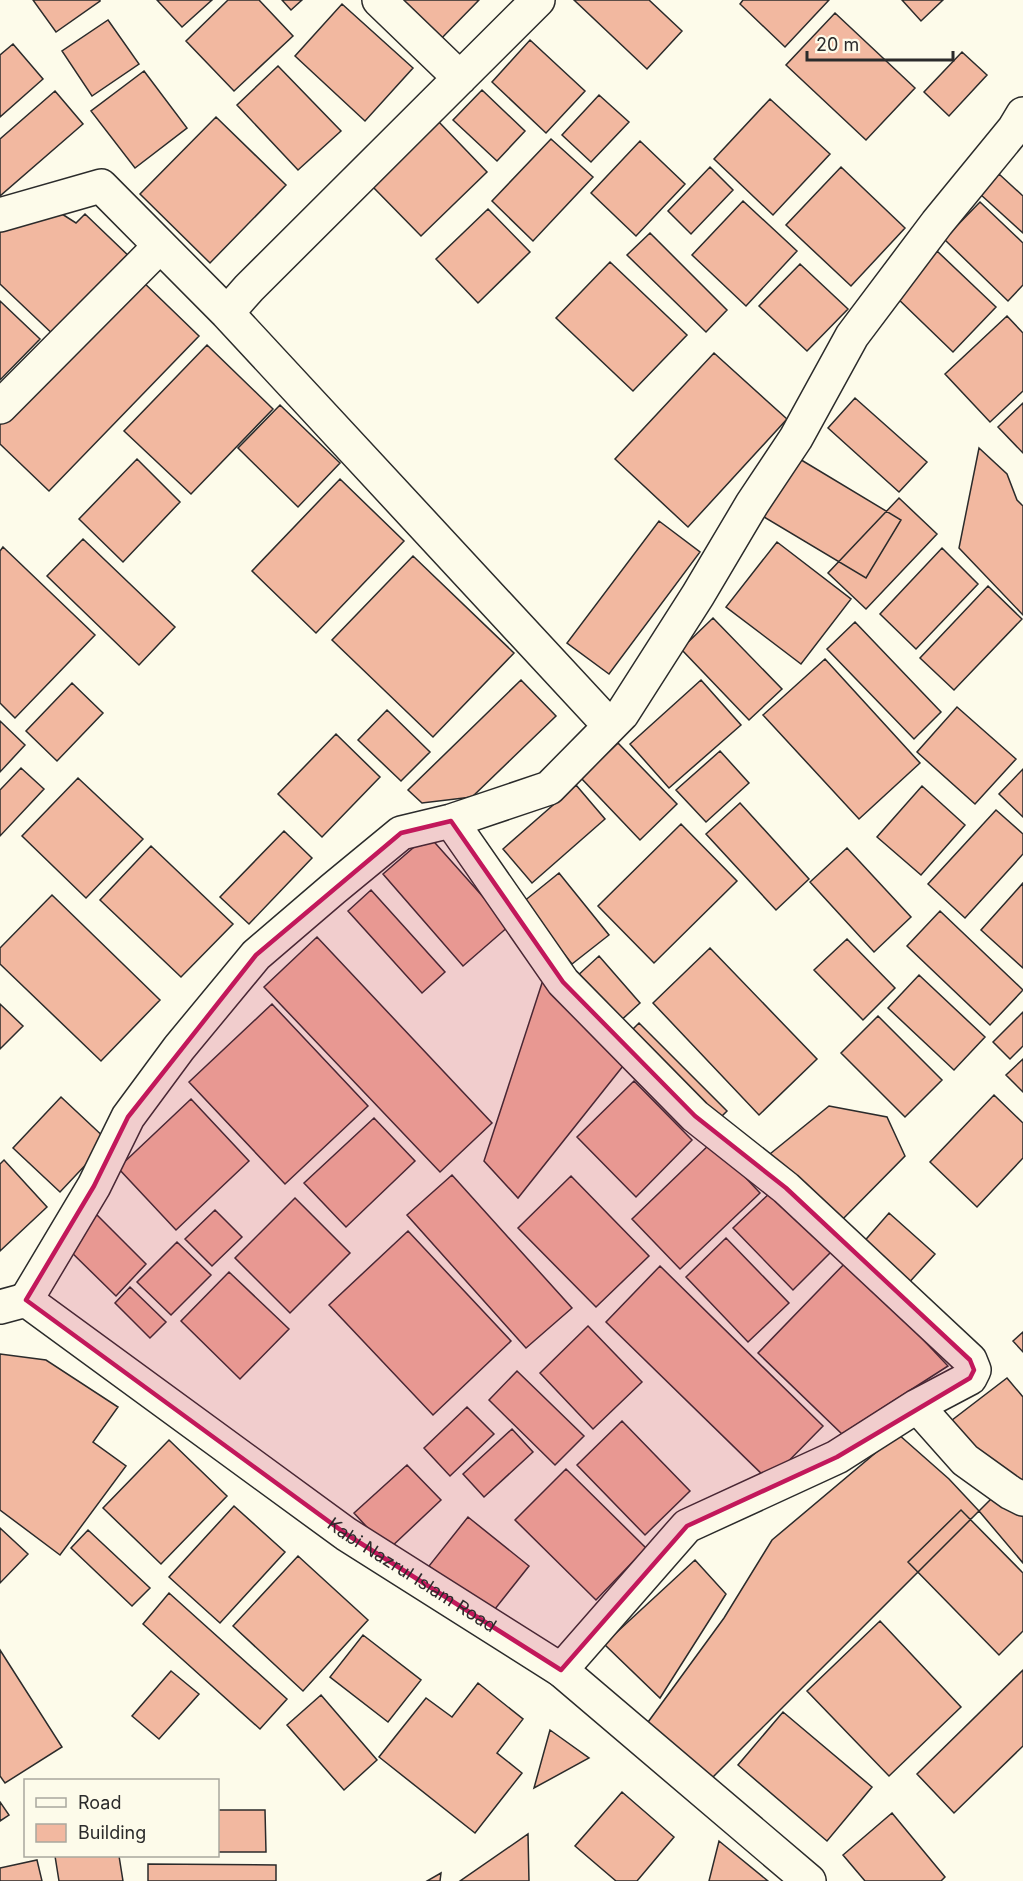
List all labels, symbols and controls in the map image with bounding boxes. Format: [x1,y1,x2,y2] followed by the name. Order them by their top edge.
[807,24,952,62] scale bar
[816,34,859,55] text: 20 m
[324,1513,500,1636] street label: Kabi Nazrul Islam Road
[24,1779,219,1857] legend
[78,1792,121,1813] text: Road
[78,1822,146,1843] text: Building

